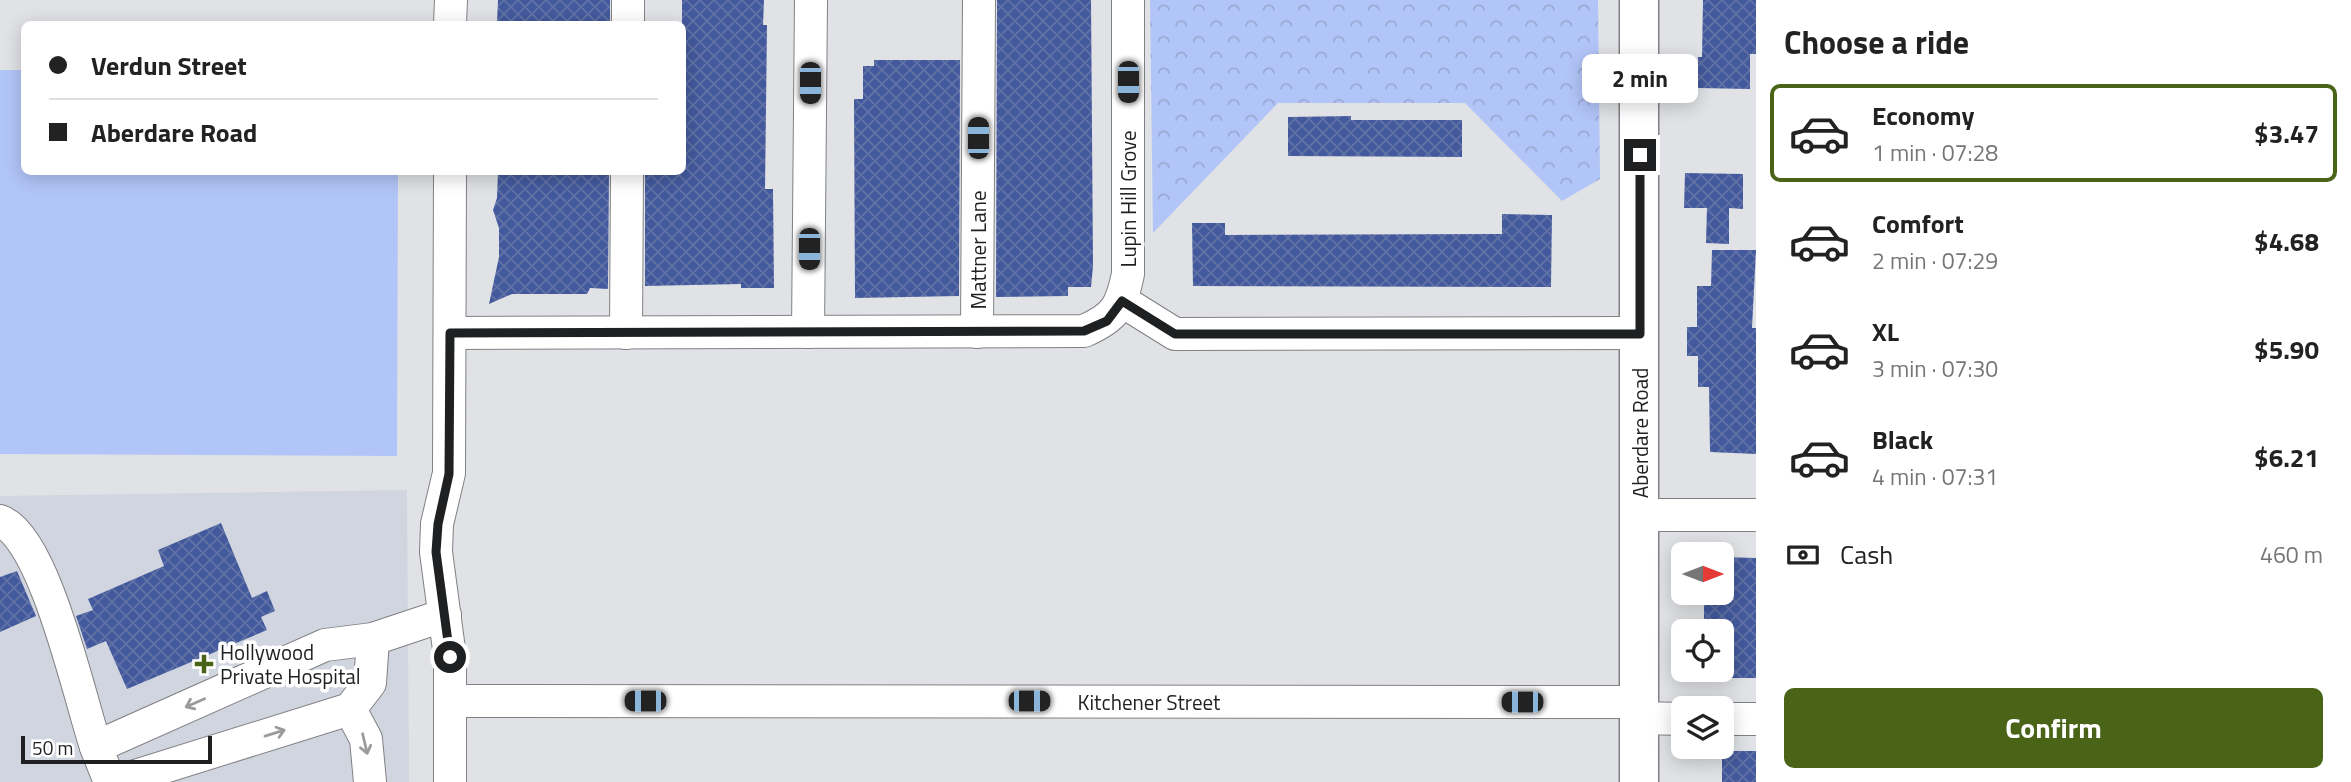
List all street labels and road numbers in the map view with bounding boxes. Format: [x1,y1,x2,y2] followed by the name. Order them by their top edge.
[1112,130,1144,268] street label: Lupin Hill Grove
[962,190,994,310] street label: Mattner Lane
[1624,368,1656,498] street label: Aberdare Road
[1078,686,1221,718] street label: Kitchener Street

